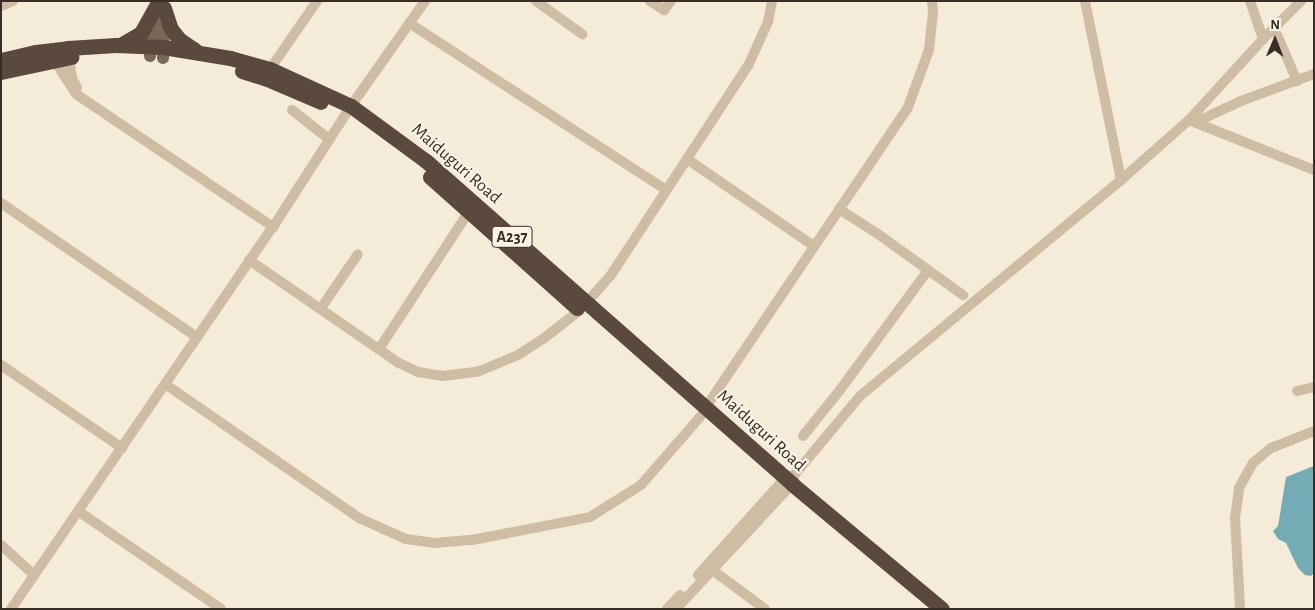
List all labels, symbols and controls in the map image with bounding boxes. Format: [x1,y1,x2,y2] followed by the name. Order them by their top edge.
[1250,15,1300,65] north arrow
[1270,18,1280,32] text: N
[407,119,505,209] street label: Maiduguri Road
[491,223,533,250] road number: A237
[712,386,810,476] street label: Maiduguri Road

